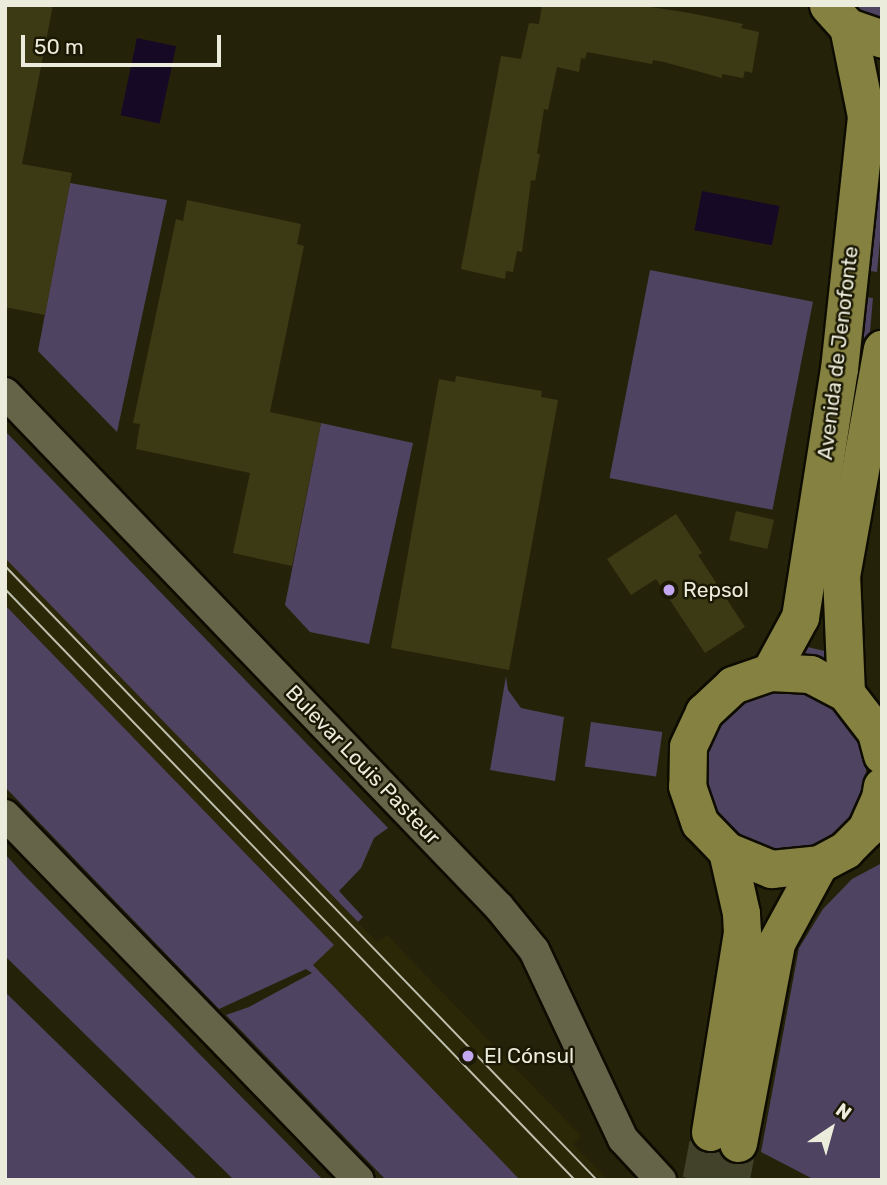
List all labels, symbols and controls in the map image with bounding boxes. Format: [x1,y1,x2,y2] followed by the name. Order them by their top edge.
[24,21,224,65] scale bar
[34,34,84,59] text: 50 m
[812,245,864,461] street label: Avenida de Jenofonte
[683,577,749,603] place label: Repsol
[661,582,677,598] marker: Repsol
[280,680,446,850] street label: Bulevar Louis Pasteur
[484,1043,574,1069] place label: El Cónsul
[458,1046,478,1066] marker: El Cónsul
[796,1094,866,1164] north arrow
[831,1098,856,1125] text: N

